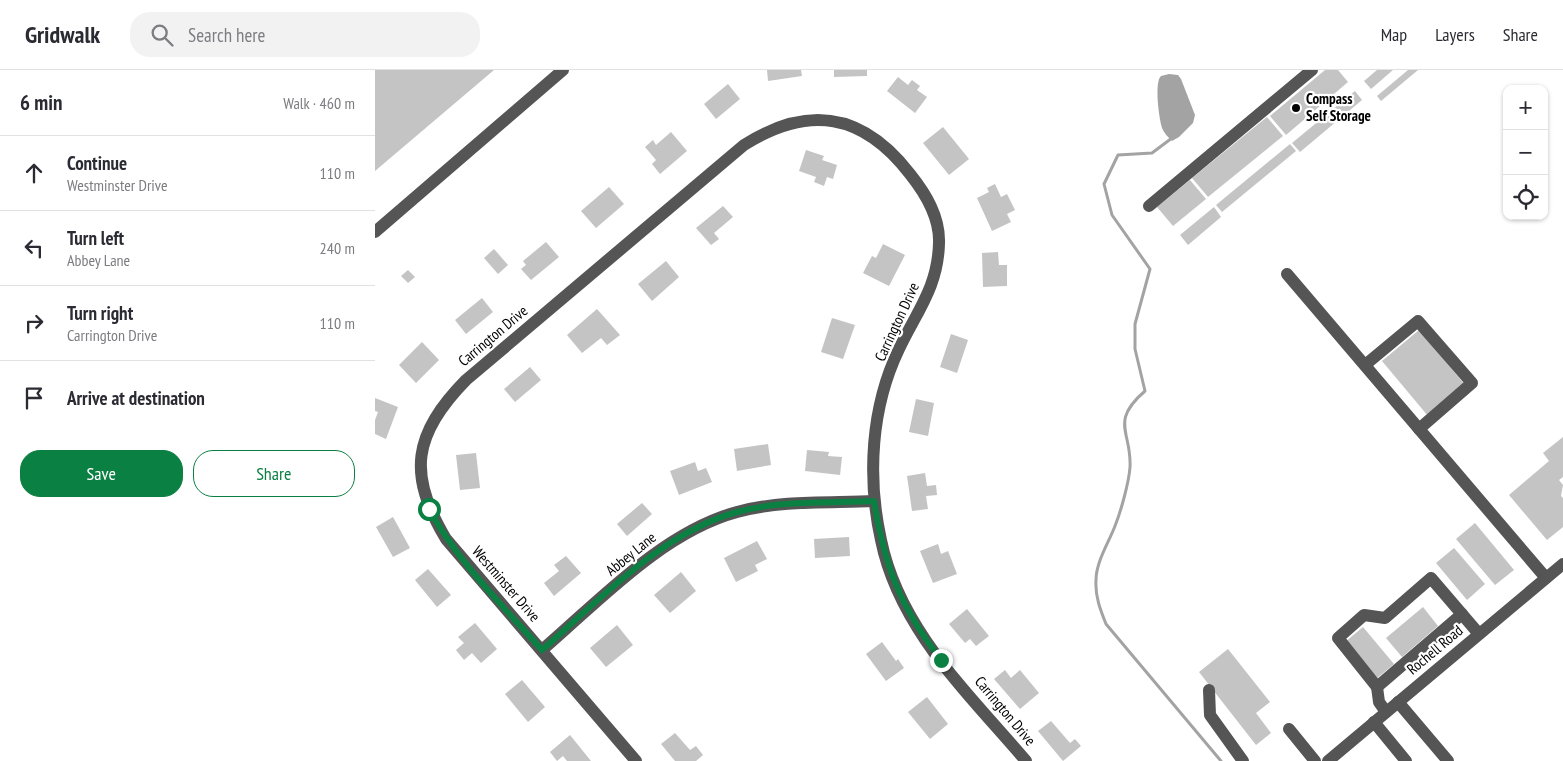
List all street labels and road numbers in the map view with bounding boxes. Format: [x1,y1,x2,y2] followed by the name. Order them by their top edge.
[870,279,923,364] street label: Carrington Drive
[454,301,531,370] street label: Carrington Drive
[602,528,660,580] street label: Abbey Lane
[468,542,544,626] street label: Westminster Drive
[1403,621,1466,678] street label: Rochell Road
[971,672,1040,749] street label: Carrington Drive

